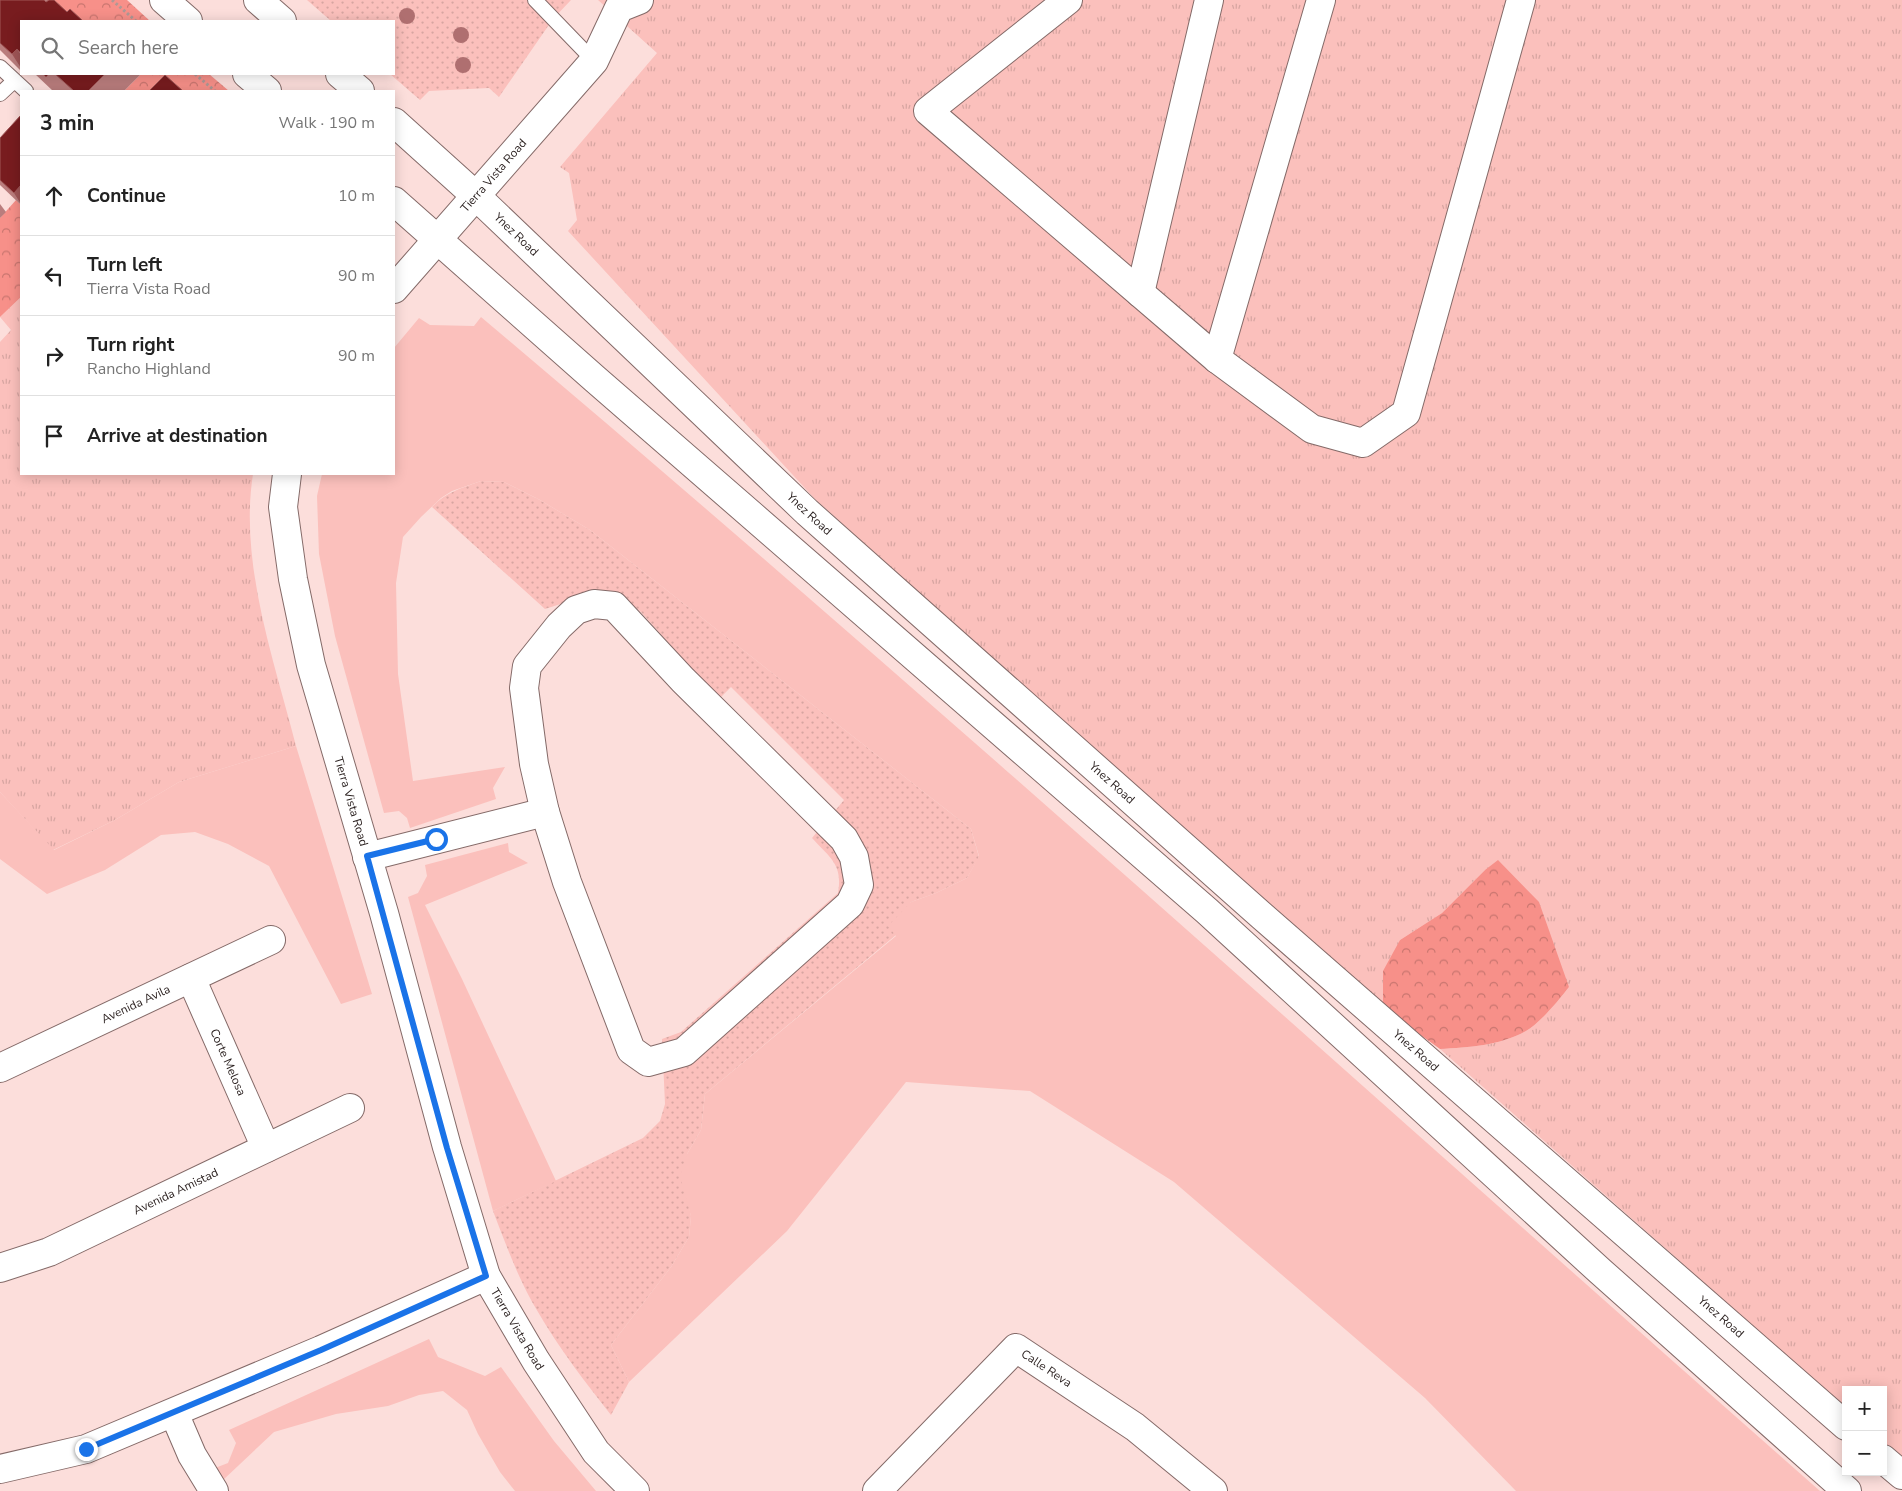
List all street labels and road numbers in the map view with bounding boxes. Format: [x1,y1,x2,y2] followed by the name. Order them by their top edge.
[457,135,530,216] street label: Tierra Vista Road
[490,209,542,259] street label: Ynez Road
[783,488,835,539] street label: Ynez Road
[330,755,372,848] street label: Tierra Vista Road
[1085,758,1138,807] street label: Ynez Road
[99,981,173,1027] street label: Avenida Avila
[1389,1025,1442,1075] street label: Ynez Road
[206,1026,250,1098] street label: Corte Melosa
[131,1164,221,1218] street label: Avenida Amistad
[487,1285,548,1373] street label: Tierra Vista Road
[1694,1292,1747,1341] street label: Ynez Road
[1018,1346,1075,1391] street label: Calle Reva

